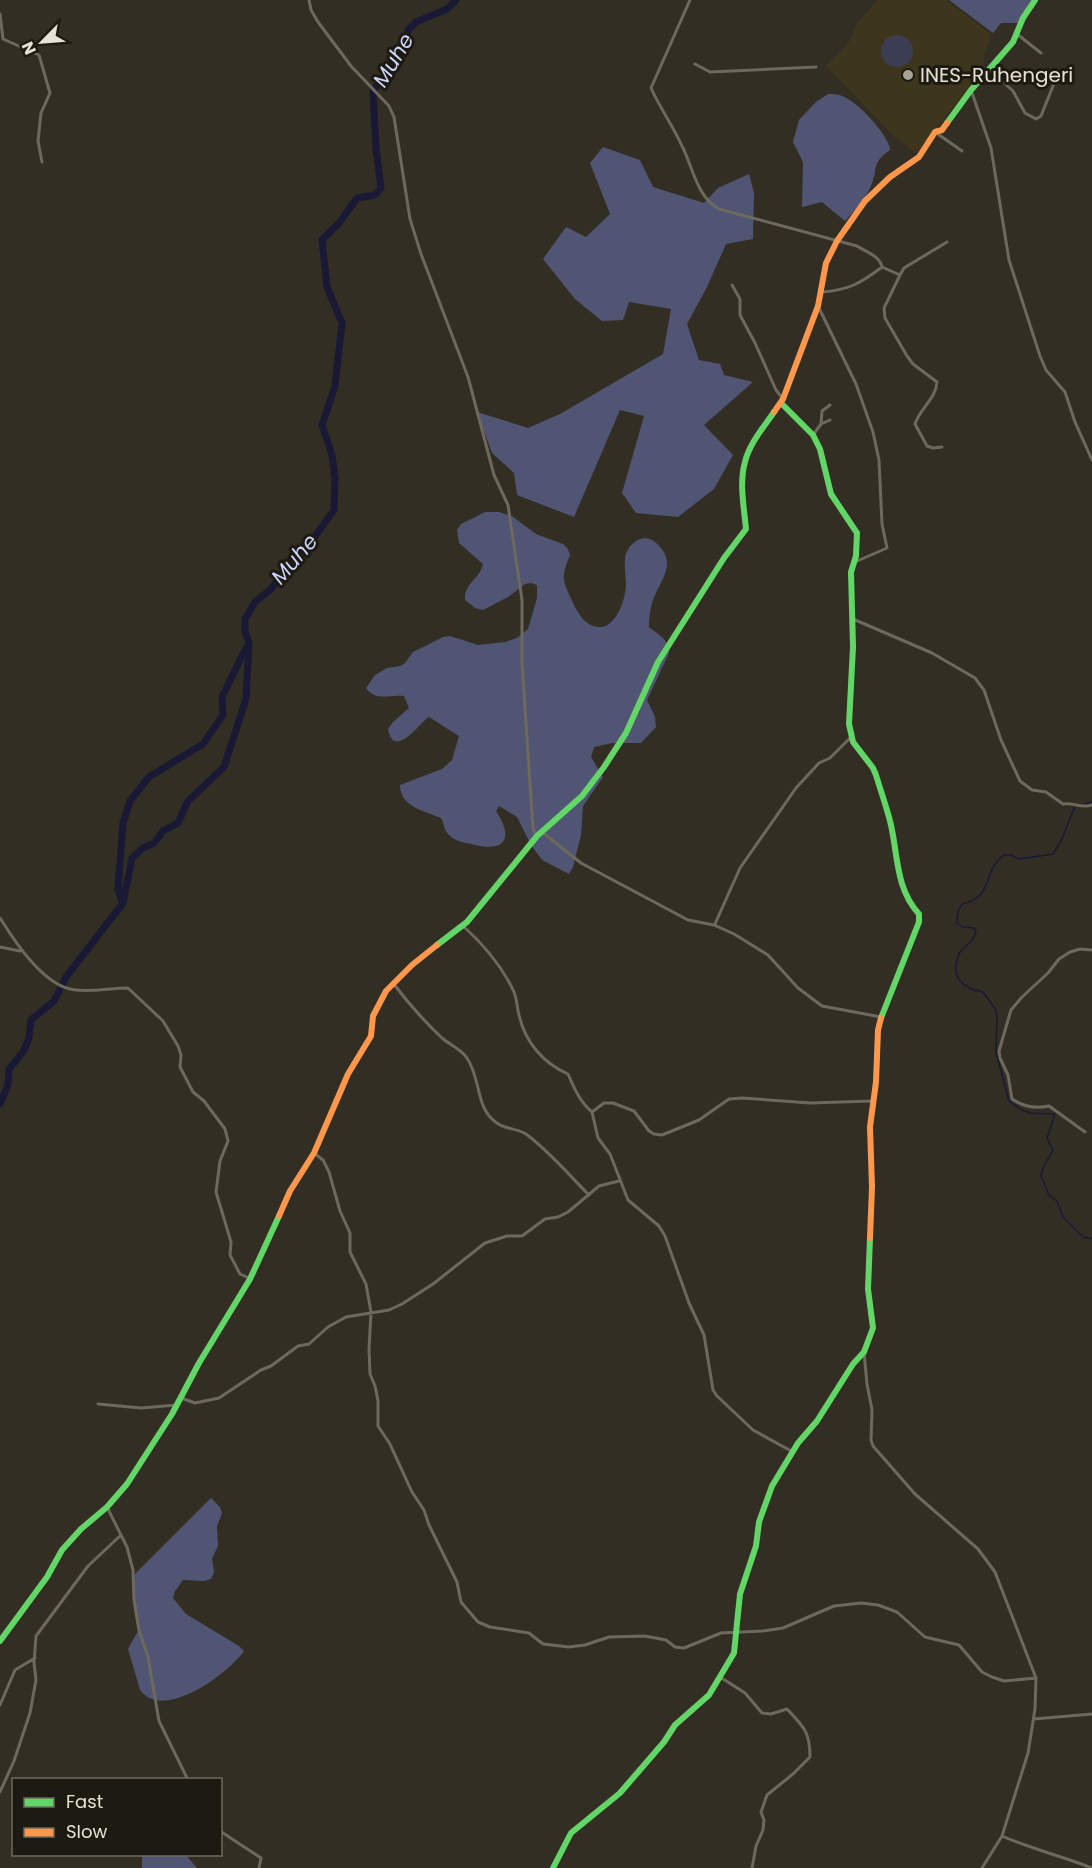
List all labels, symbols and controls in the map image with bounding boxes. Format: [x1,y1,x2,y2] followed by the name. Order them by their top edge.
[12,12,72,72] north arrow
[366,28,420,92] water label: Muhe
[16,38,42,58] text: N
[920,61,1073,89] place label: INES-Ruhengeri
[901,68,915,82] marker: INES-Ruhengeri
[264,528,324,590] water label: Muhe
[12,1778,222,1856] legend
[66,1789,103,1814] text: Fast
[66,1819,108,1844] text: Slow

